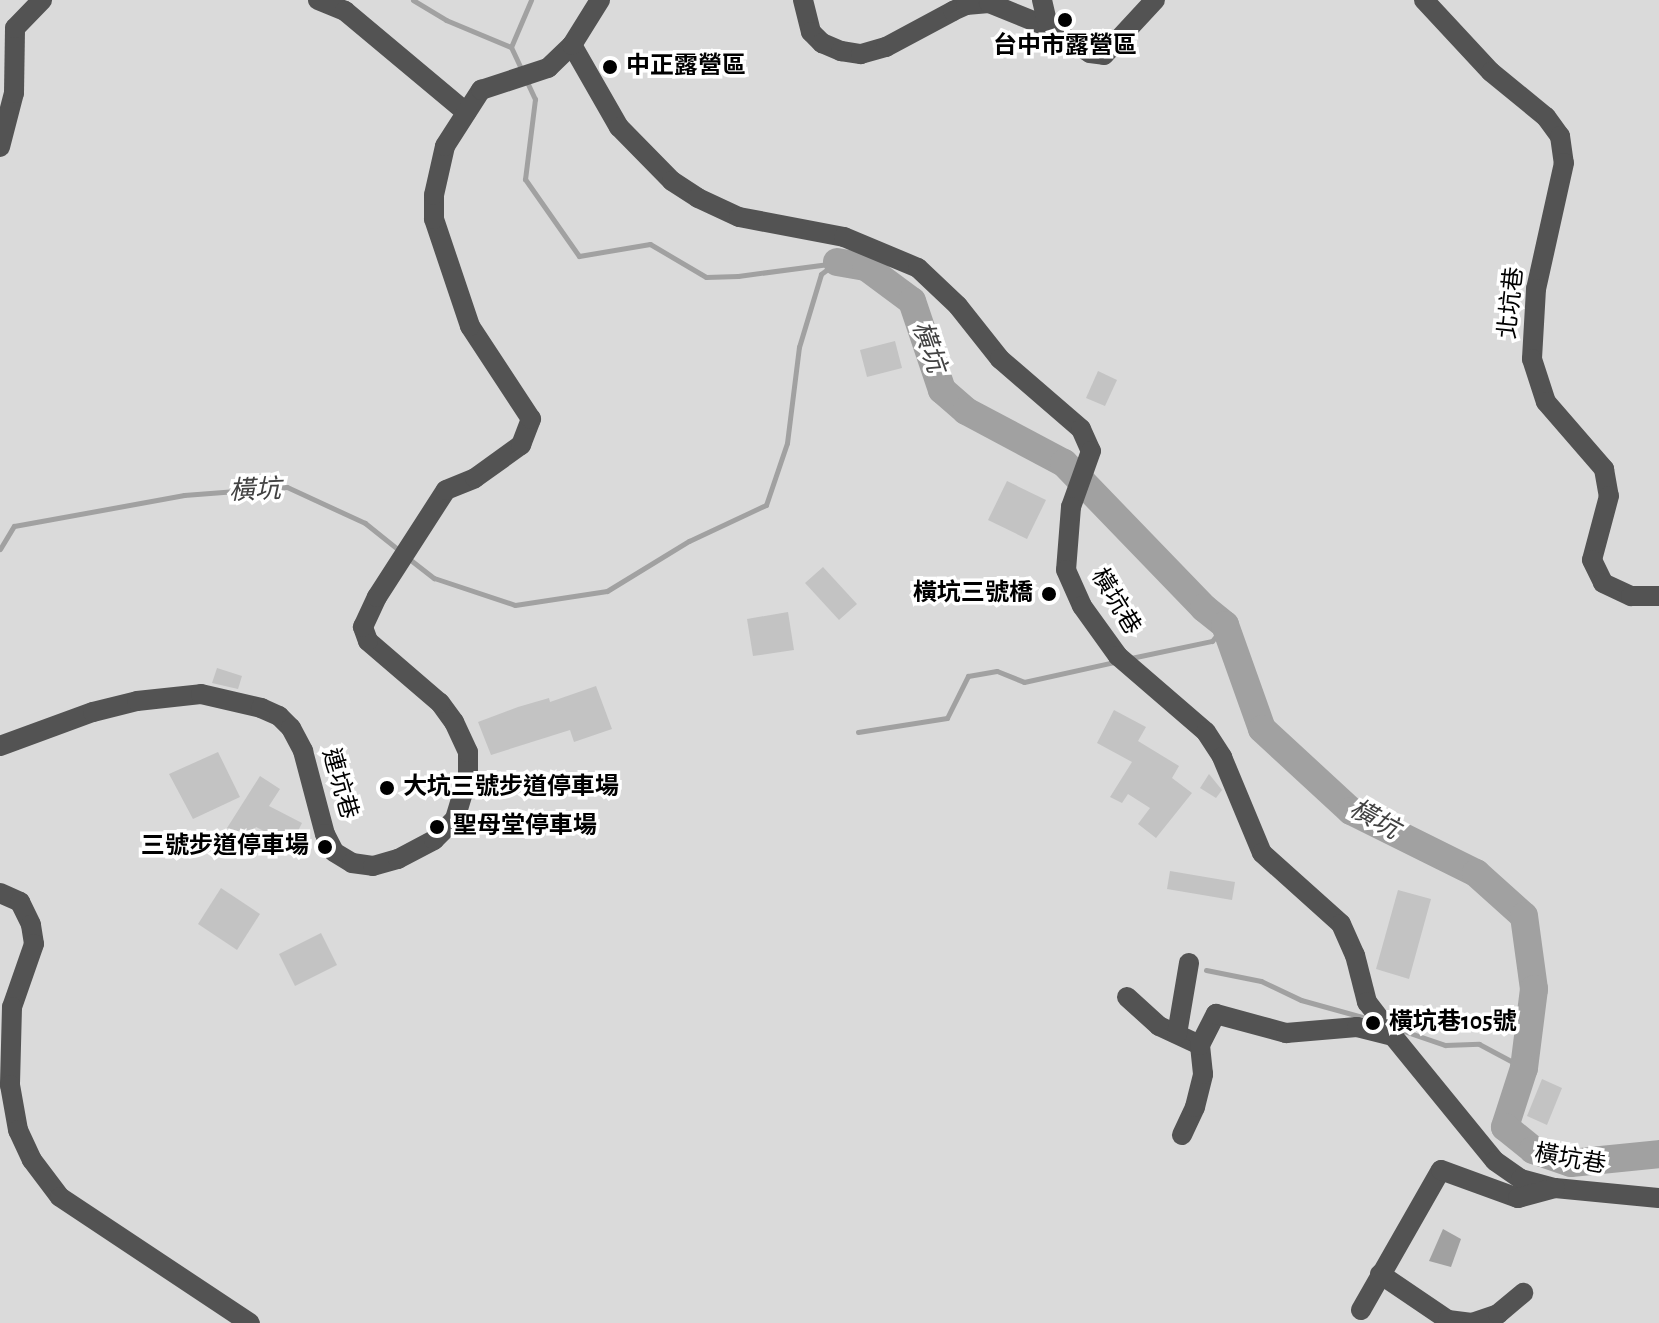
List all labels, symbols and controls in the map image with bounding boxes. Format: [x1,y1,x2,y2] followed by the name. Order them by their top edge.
[1056,11,1074,29] marker: 台中市露營區
[993,33,1137,61] place label: 台中市露營區
[626,53,746,81] place label: 中正露營區
[601,58,619,76] marker: 中正露營區
[1494,266,1530,340] street label: 北坑巷
[905,317,951,377] water label: 橫坑
[228,475,282,507] water label: 橫坑
[1084,564,1146,640] street label: 橫坑巷
[913,580,1033,608] place label: 橫坑三號橋
[1040,585,1058,603] marker: 橫坑三號橋
[315,745,363,823] street label: 連坑巷
[403,774,619,802] place label: 大坑三號步道停車場
[378,779,396,797] marker: 大坑三號步道停車場
[1344,794,1404,846] water label: 橫坑
[453,813,597,841] place label: 聖母堂停車場
[428,818,446,836] marker: 聖母堂停車場
[141,833,309,861] place label: 三號步道停車場
[316,838,334,856] marker: 三號步道停車場
[1389,1009,1517,1037] place label: 橫坑巷105號
[1364,1014,1382,1032] marker: 橫坑巷105號
[1532,1140,1608,1180] street label: 橫坑巷

